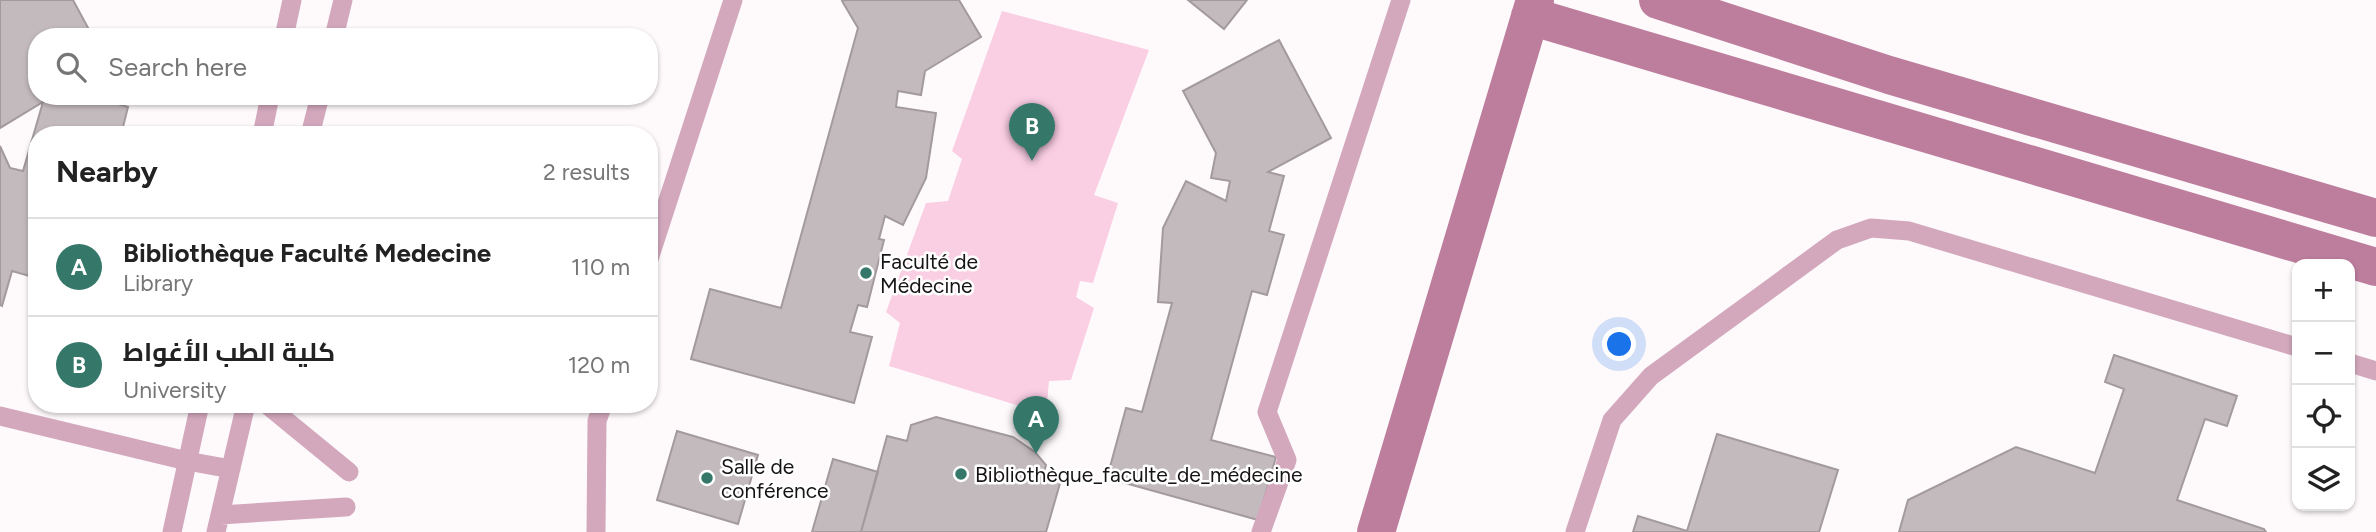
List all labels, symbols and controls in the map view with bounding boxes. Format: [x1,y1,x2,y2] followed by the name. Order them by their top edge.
[28,28,658,105] search box
[52,48,90,86] icon: search
[108,51,247,83] text: Search here
[1009,103,1055,161] pin: B
[56,153,158,190] text: Nearby
[543,158,630,186] text: 2 results
[123,237,491,269] text: Bibliothèque Faculté Medecine
[880,249,978,298] place label: Faculté de Médecine
[71,253,87,281] text: A
[571,253,630,281] text: 110 m
[2292,259,2355,511] map controls
[2292,259,2355,322] button: +
[858,265,874,281] marker: Faculté de Médecine
[123,269,193,297] text: Library
[2292,322,2355,385] button: −
[1602,327,1636,361] your location
[123,336,335,368] text: كلية الطب الأغواط
[72,351,86,379] text: B
[568,351,630,379] text: 120 m
[123,376,226,404] text: University
[2292,385,2355,448] button: locate
[1013,396,1059,454] pin: A
[2292,448,2355,511] button: layers
[721,454,829,503] place label: Salle de conférence
[975,462,1303,487] place label: Bibliothèque_faculte_de_médecine
[953,466,969,482] marker: Bibliothèque_faculte_de_médecine
[699,470,715,486] marker: Salle de conférence

